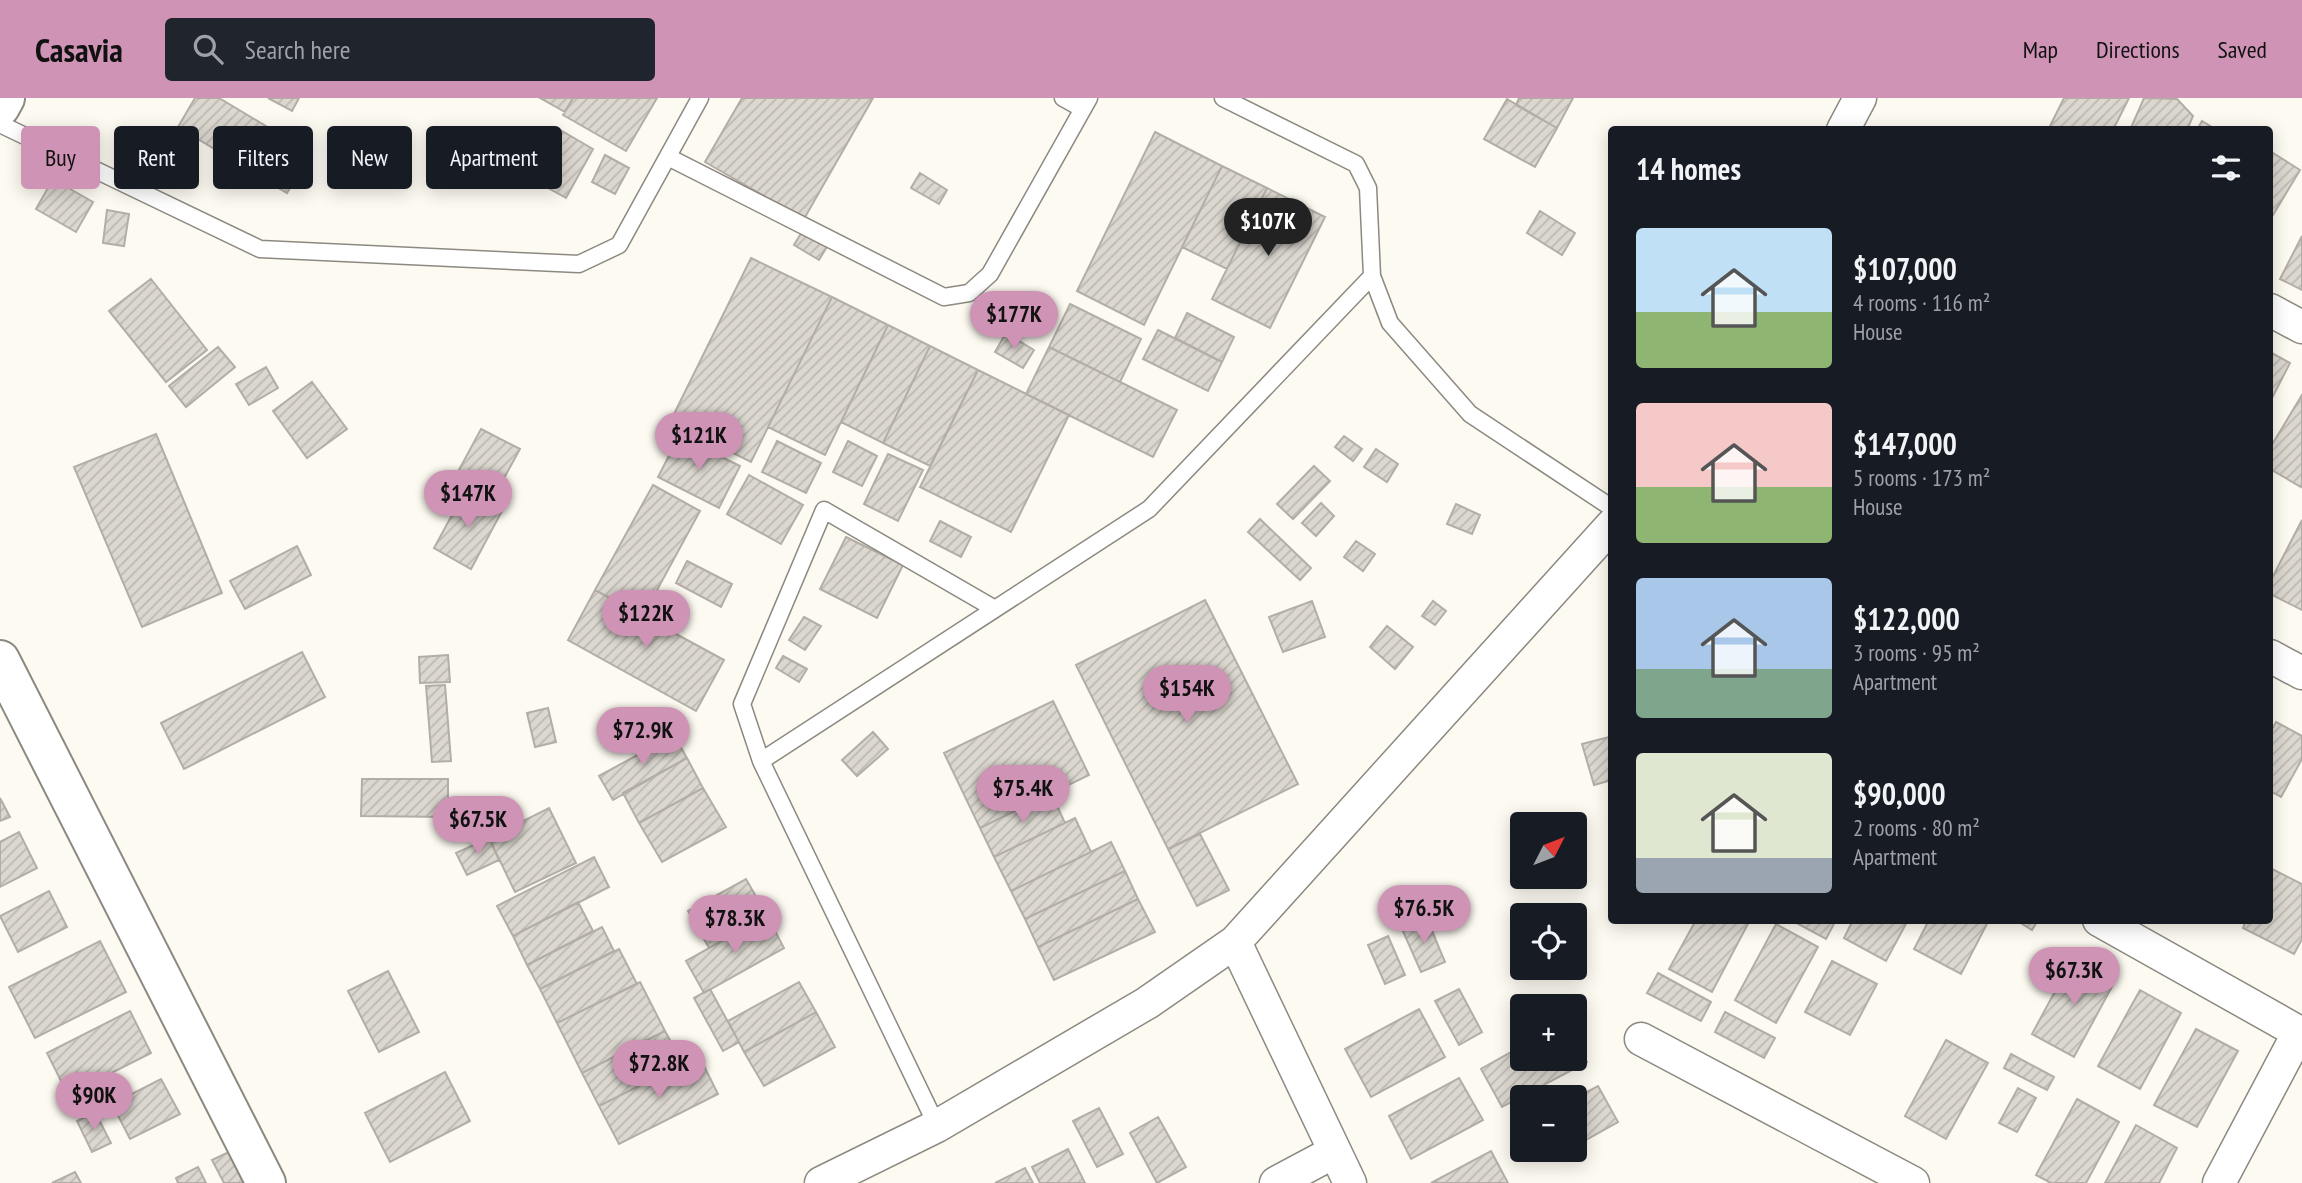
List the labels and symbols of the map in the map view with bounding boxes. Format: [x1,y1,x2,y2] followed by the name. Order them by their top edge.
[1219,198,1317,258] pin: $107K
[965,292,1063,351] pin: $177K
[650,412,748,472] pin: $121K
[419,470,517,530] pin: $147K
[597,590,695,650] pin: $122K
[1138,666,1236,725] pin: $154K
[586,708,700,767] pin: $72.9K
[966,766,1080,825] pin: $75.4K
[421,796,535,856] pin: $67.5K
[1510,812,1587,889] north arrow
[1367,886,1481,945] pin: $76.5K
[678,896,792,955] pin: $78.3K
[2017,948,2131,1007] pin: $67.3K
[602,1040,716,1100] pin: $72.8K
[53,1072,135,1132] pin: $90K

